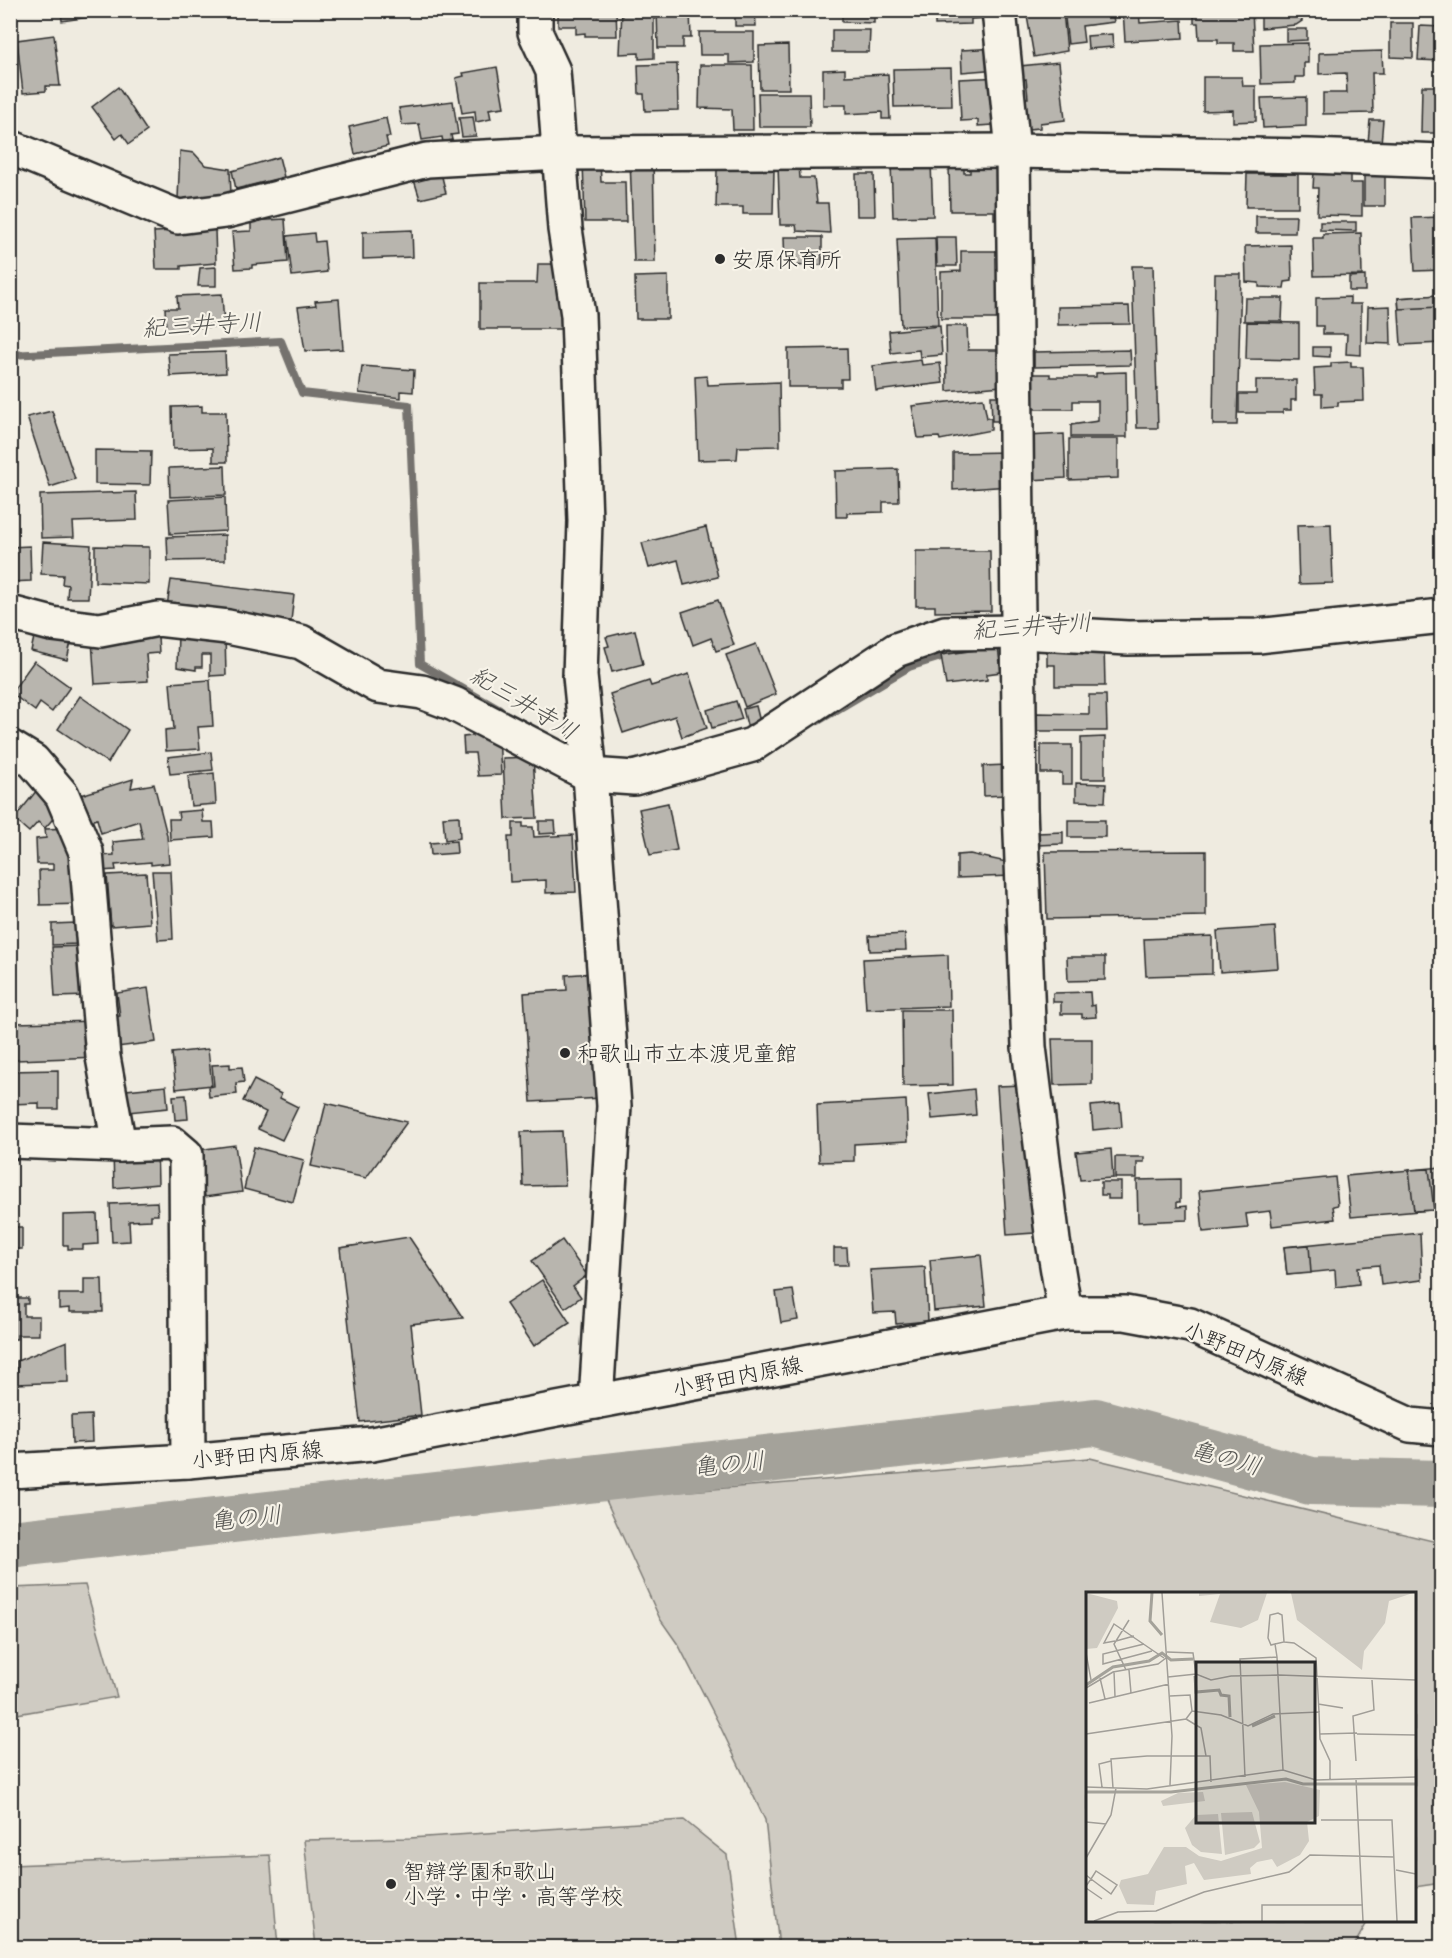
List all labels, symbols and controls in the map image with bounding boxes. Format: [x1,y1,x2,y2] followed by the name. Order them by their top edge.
[732,246,842,273] place label: 安原保育所
[713,252,727,266] marker: 安原保育所
[141,307,263,342] water label: 紀三井寺川
[971,607,1093,644] water label: 紀三井寺川
[465,659,583,746] water label: 紀三井寺川
[577,1040,797,1067] place label: 和歌山市立本渡児童館
[558,1046,572,1060] marker: 和歌山市立本渡児童館
[1180,1315,1312,1392] street label: 小野田内原線
[670,1351,804,1402] street label: 小野田内原線
[1188,1434,1265,1481] water label: 亀の川
[190,1435,324,1474] street label: 小野田内原線
[692,1445,766,1482] water label: 亀の川
[209,1499,283,1536] water label: 亀の川
[1086,1592,1416,1922] inset map
[403,1858,623,1910] place label: 智辯学園和歌山 小学・中学・高等学校
[384,1877,398,1891] marker: 智辯学園和歌山 小学・中学・高等学校

